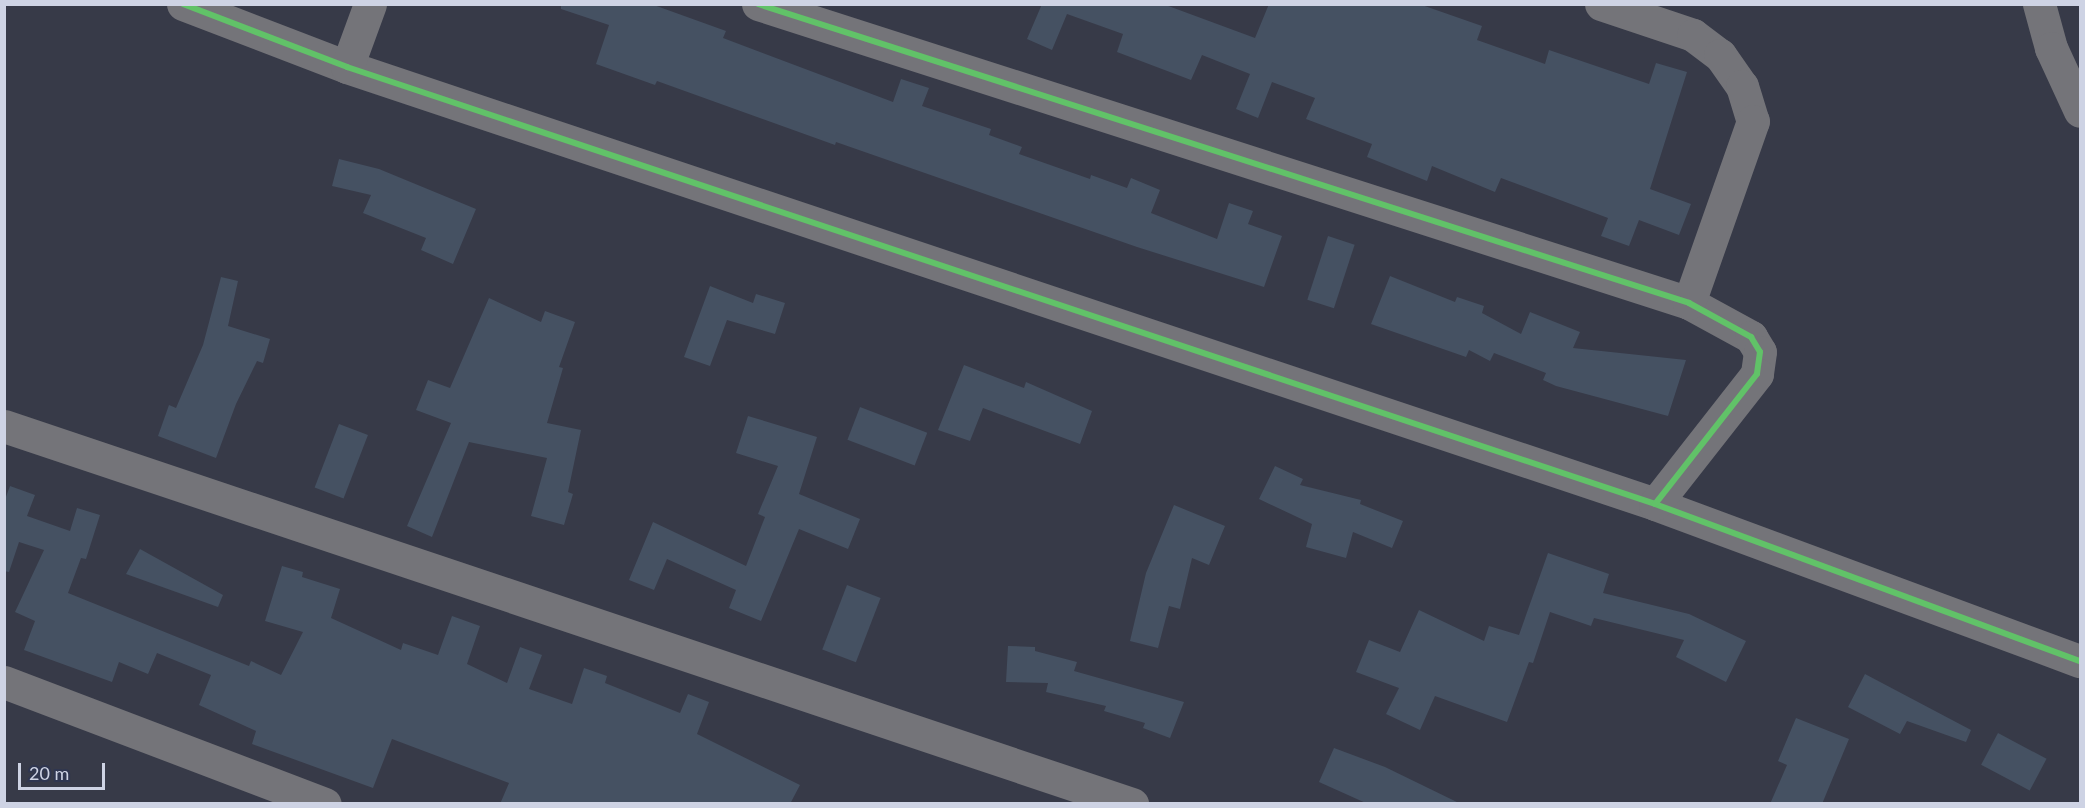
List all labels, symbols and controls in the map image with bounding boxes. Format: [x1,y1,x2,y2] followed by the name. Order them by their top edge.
[21,751,108,789] scale bar
[29,762,69,784] text: 20 m

